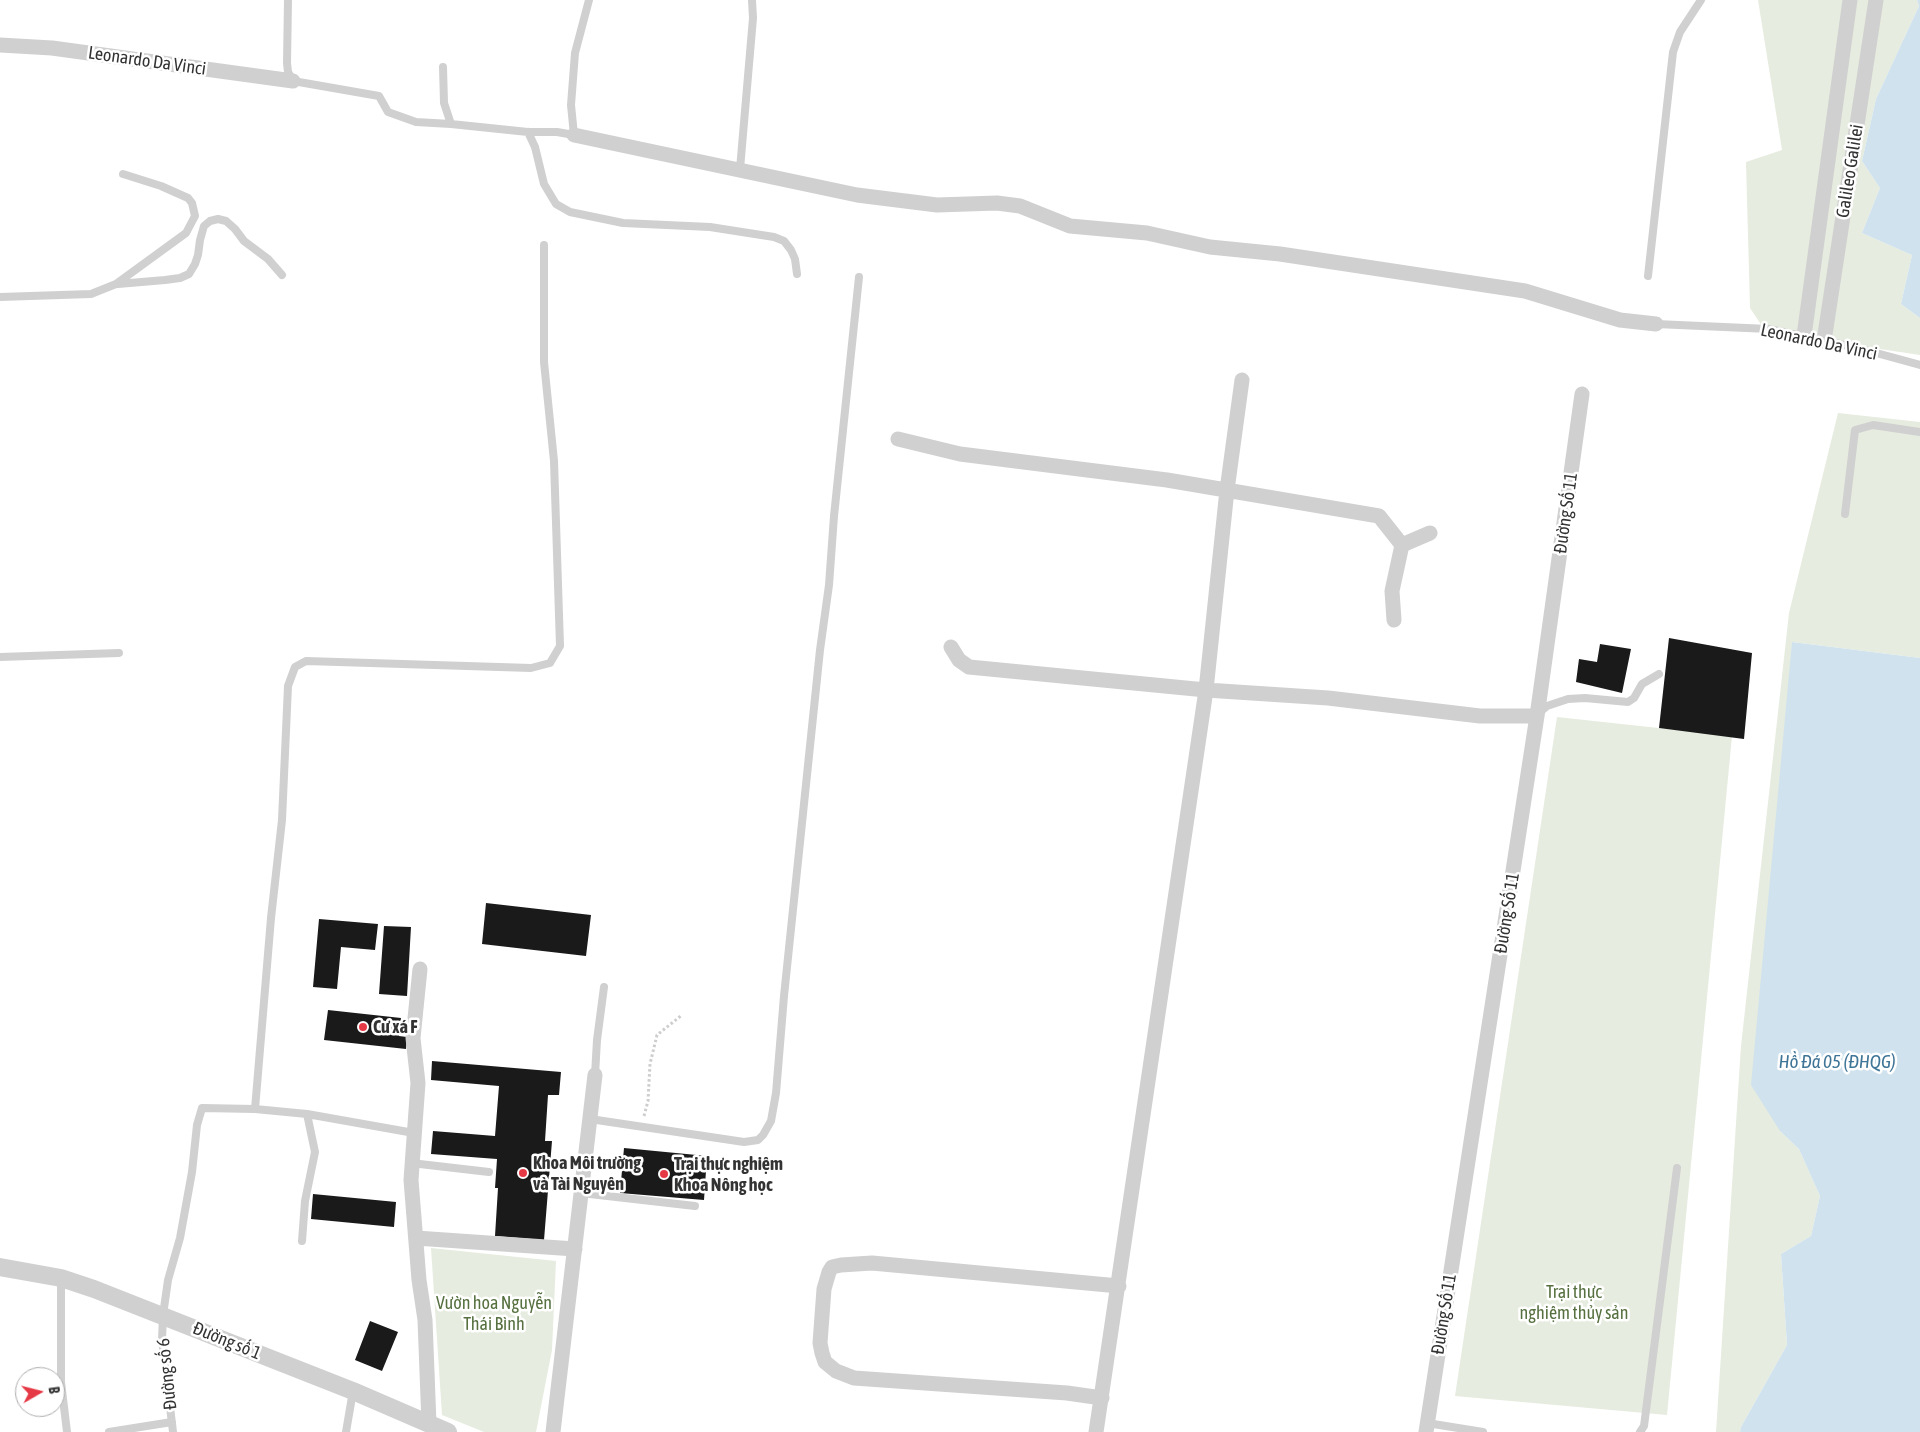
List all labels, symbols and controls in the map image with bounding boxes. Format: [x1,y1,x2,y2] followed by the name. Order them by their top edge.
[87,42,207,80] street label: Leonardo Da Vinci
[1832,123,1868,219] street label: Galileo Galilei
[1759,319,1879,365] street label: Leonardo Da Vinci
[1550,471,1582,555] street label: Đường Số 11
[1490,871,1524,955] street label: Đường Số 11
[373,1016,418,1038] place label: Cư xá F
[357,1021,369,1033] marker: Cư xá F
[1778,1051,1896,1073] water label: Hồ Đá 05 (ĐHQG)
[533,1152,641,1194] place label: Khoa Môi trường và Tài Nguyên
[674,1153,783,1196] place label: Trại thực nghiệm Khoa Nông học
[517,1167,529,1179] marker: Khoa Môi trường và Tài Nguyên
[658,1168,670,1180] marker: Trại thực nghiệm Khoa Nông học
[1427,1272,1461,1356] street label: Đường Số 11
[1520,1281,1628,1324] park label: Trại thực nghiệm thủy sản
[436,1292,552,1335] park label: Vườn hoa Nguyễn Thái Bình
[190,1318,264,1364] street label: Đường số 1
[153,1337,181,1411] street label: Đường số 6
[15,1367,65,1417] north arrow
[45,1386,62,1394] text: B

